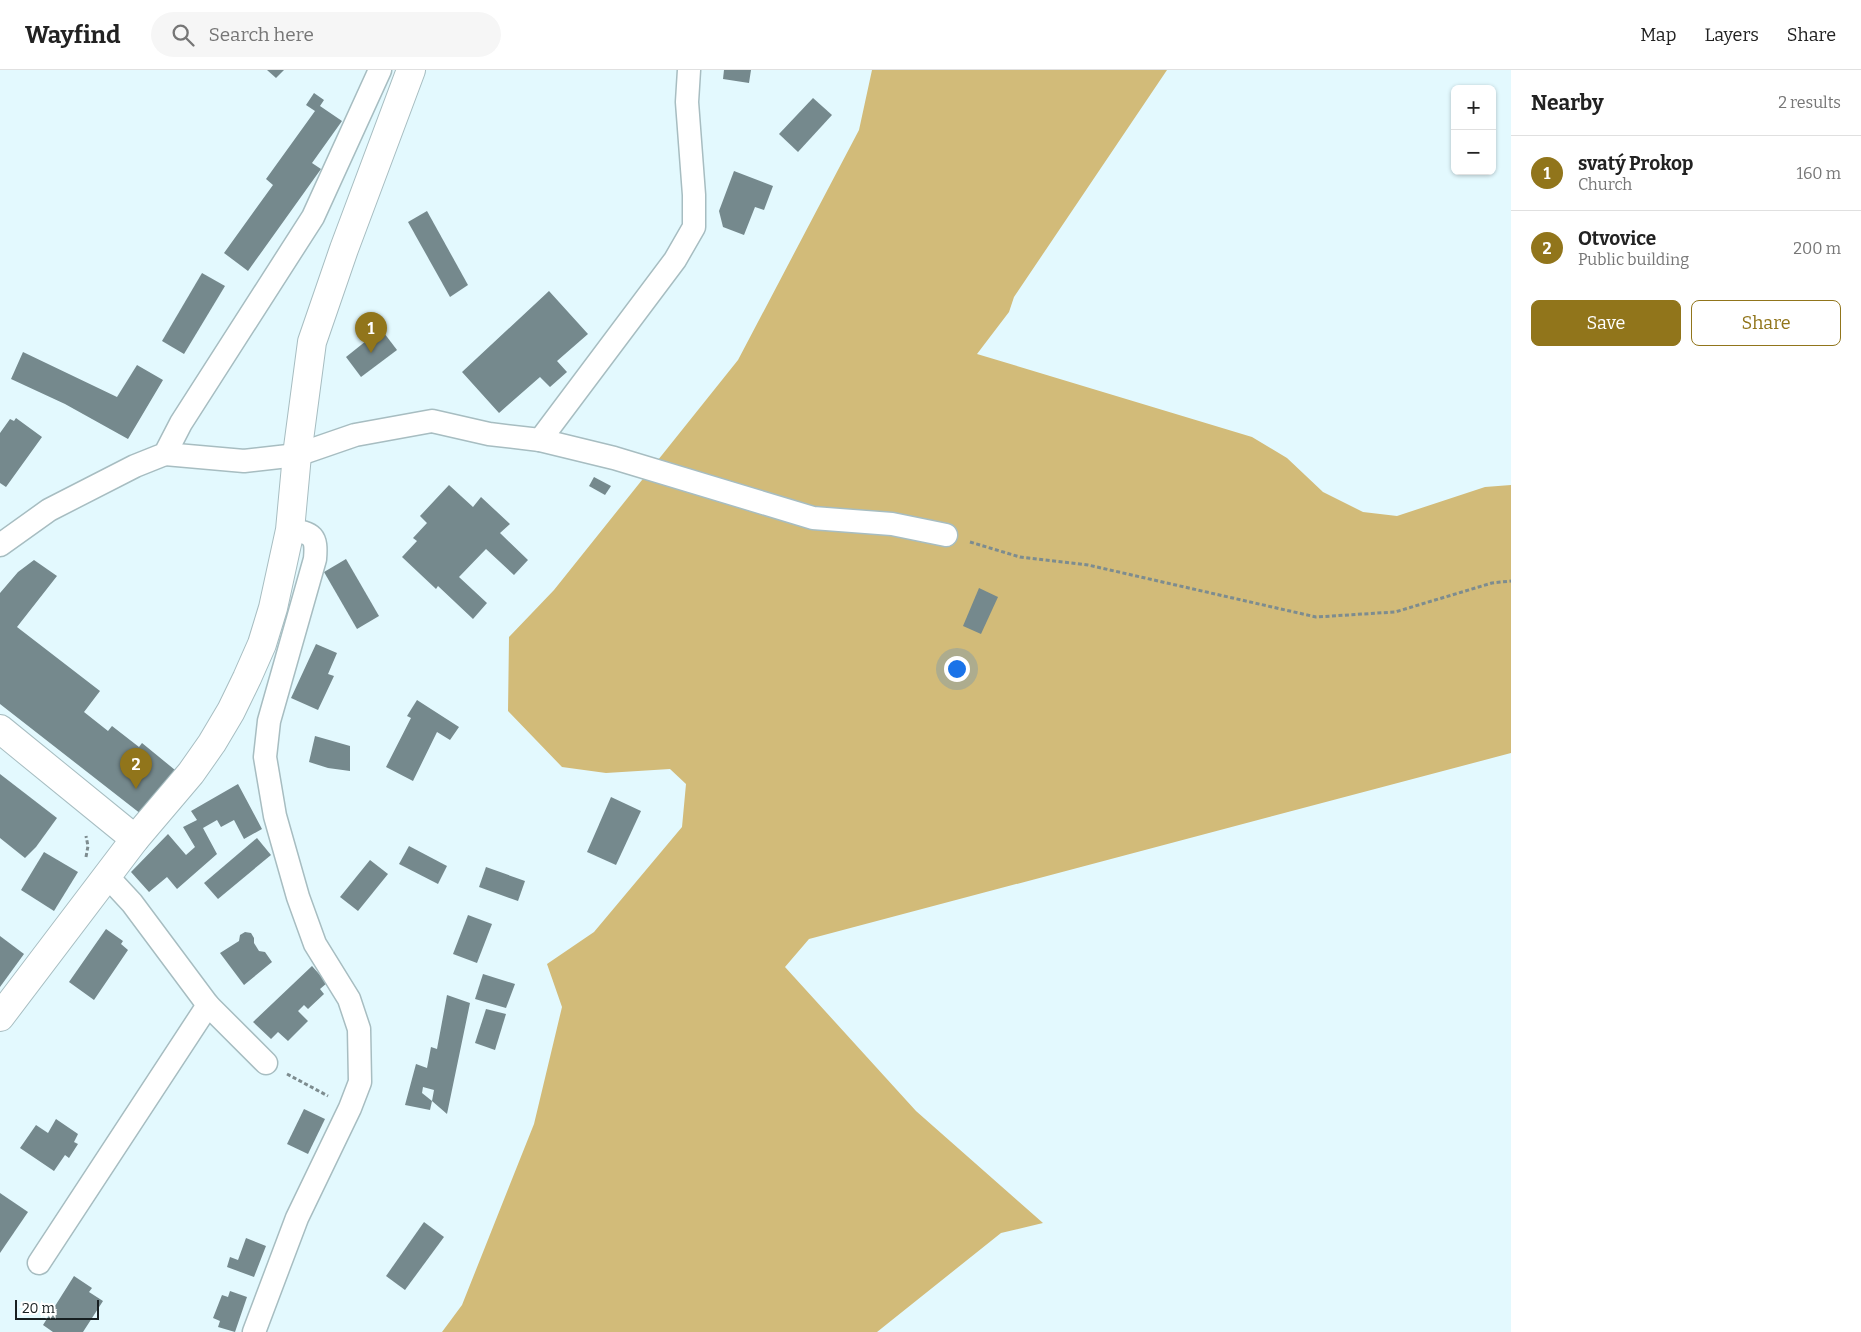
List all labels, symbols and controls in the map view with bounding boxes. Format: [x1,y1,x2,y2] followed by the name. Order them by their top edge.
[151,12,501,57] search box
[25,21,121,49] text: Wayfind
[169,21,197,49] icon: search
[209,23,314,46] text: Search here
[1640,24,1676,46] text: Map
[1704,24,1759,46] text: Layers
[1787,24,1836,46] text: Share
[1451,85,1496,175] map controls
[1451,85,1496,130] button: +
[1531,90,1604,116] text: Nearby
[1778,93,1841,112] text: 2 results
[1451,130,1496,175] button: −
[1578,152,1693,175] text: svatý Prokop
[1544,164,1550,183] text: 1
[1796,164,1841,183] text: 160 m
[1578,175,1632,194] text: Church
[1578,227,1656,250] text: Otvovice
[1542,239,1552,258] text: 2
[1793,239,1841,258] text: 200 m
[1578,250,1689,269] text: Public building
[1531,300,1681,346] button: Save
[1691,300,1841,346] button: Share
[355,312,387,353] pin: 1
[944,656,970,682] your location
[120,748,152,789] pin: 2
[15,1297,99,1320] scale bar
[22,1300,55,1317] text: 20 m

